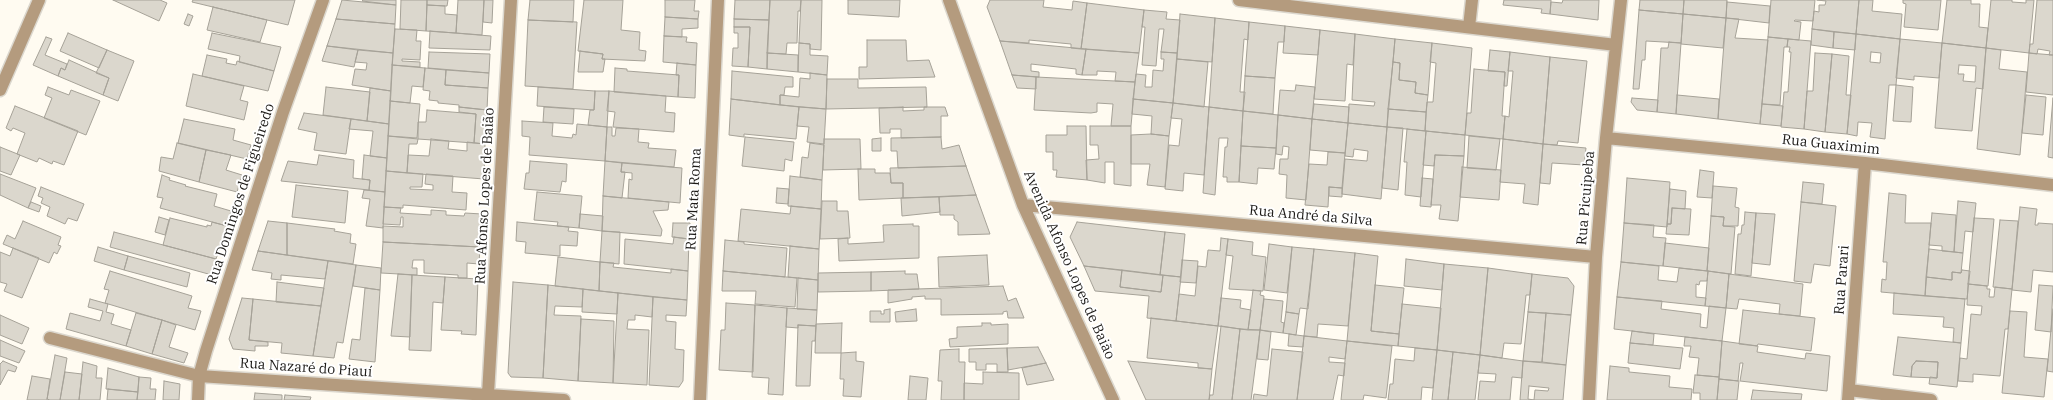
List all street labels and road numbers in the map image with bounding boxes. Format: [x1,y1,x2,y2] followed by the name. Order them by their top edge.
[204,101,278,287] street label: Rua Domingos de Figueiredo
[472,107,498,285] street label: Rua Afonso Lopes de Baião
[1781,131,1881,159] street label: Rua Guaximim
[683,147,705,251] street label: Rua Mata Roma
[1574,150,1598,246] street label: Rua Picuipeba
[1020,168,1118,362] street label: Avenida Afonso Lopes de Baião
[1248,202,1374,230] street label: Rua André da Silva
[1831,245,1853,315] street label: Rua Parari
[239,355,373,381] street label: Rua Nazaré do Piauí

